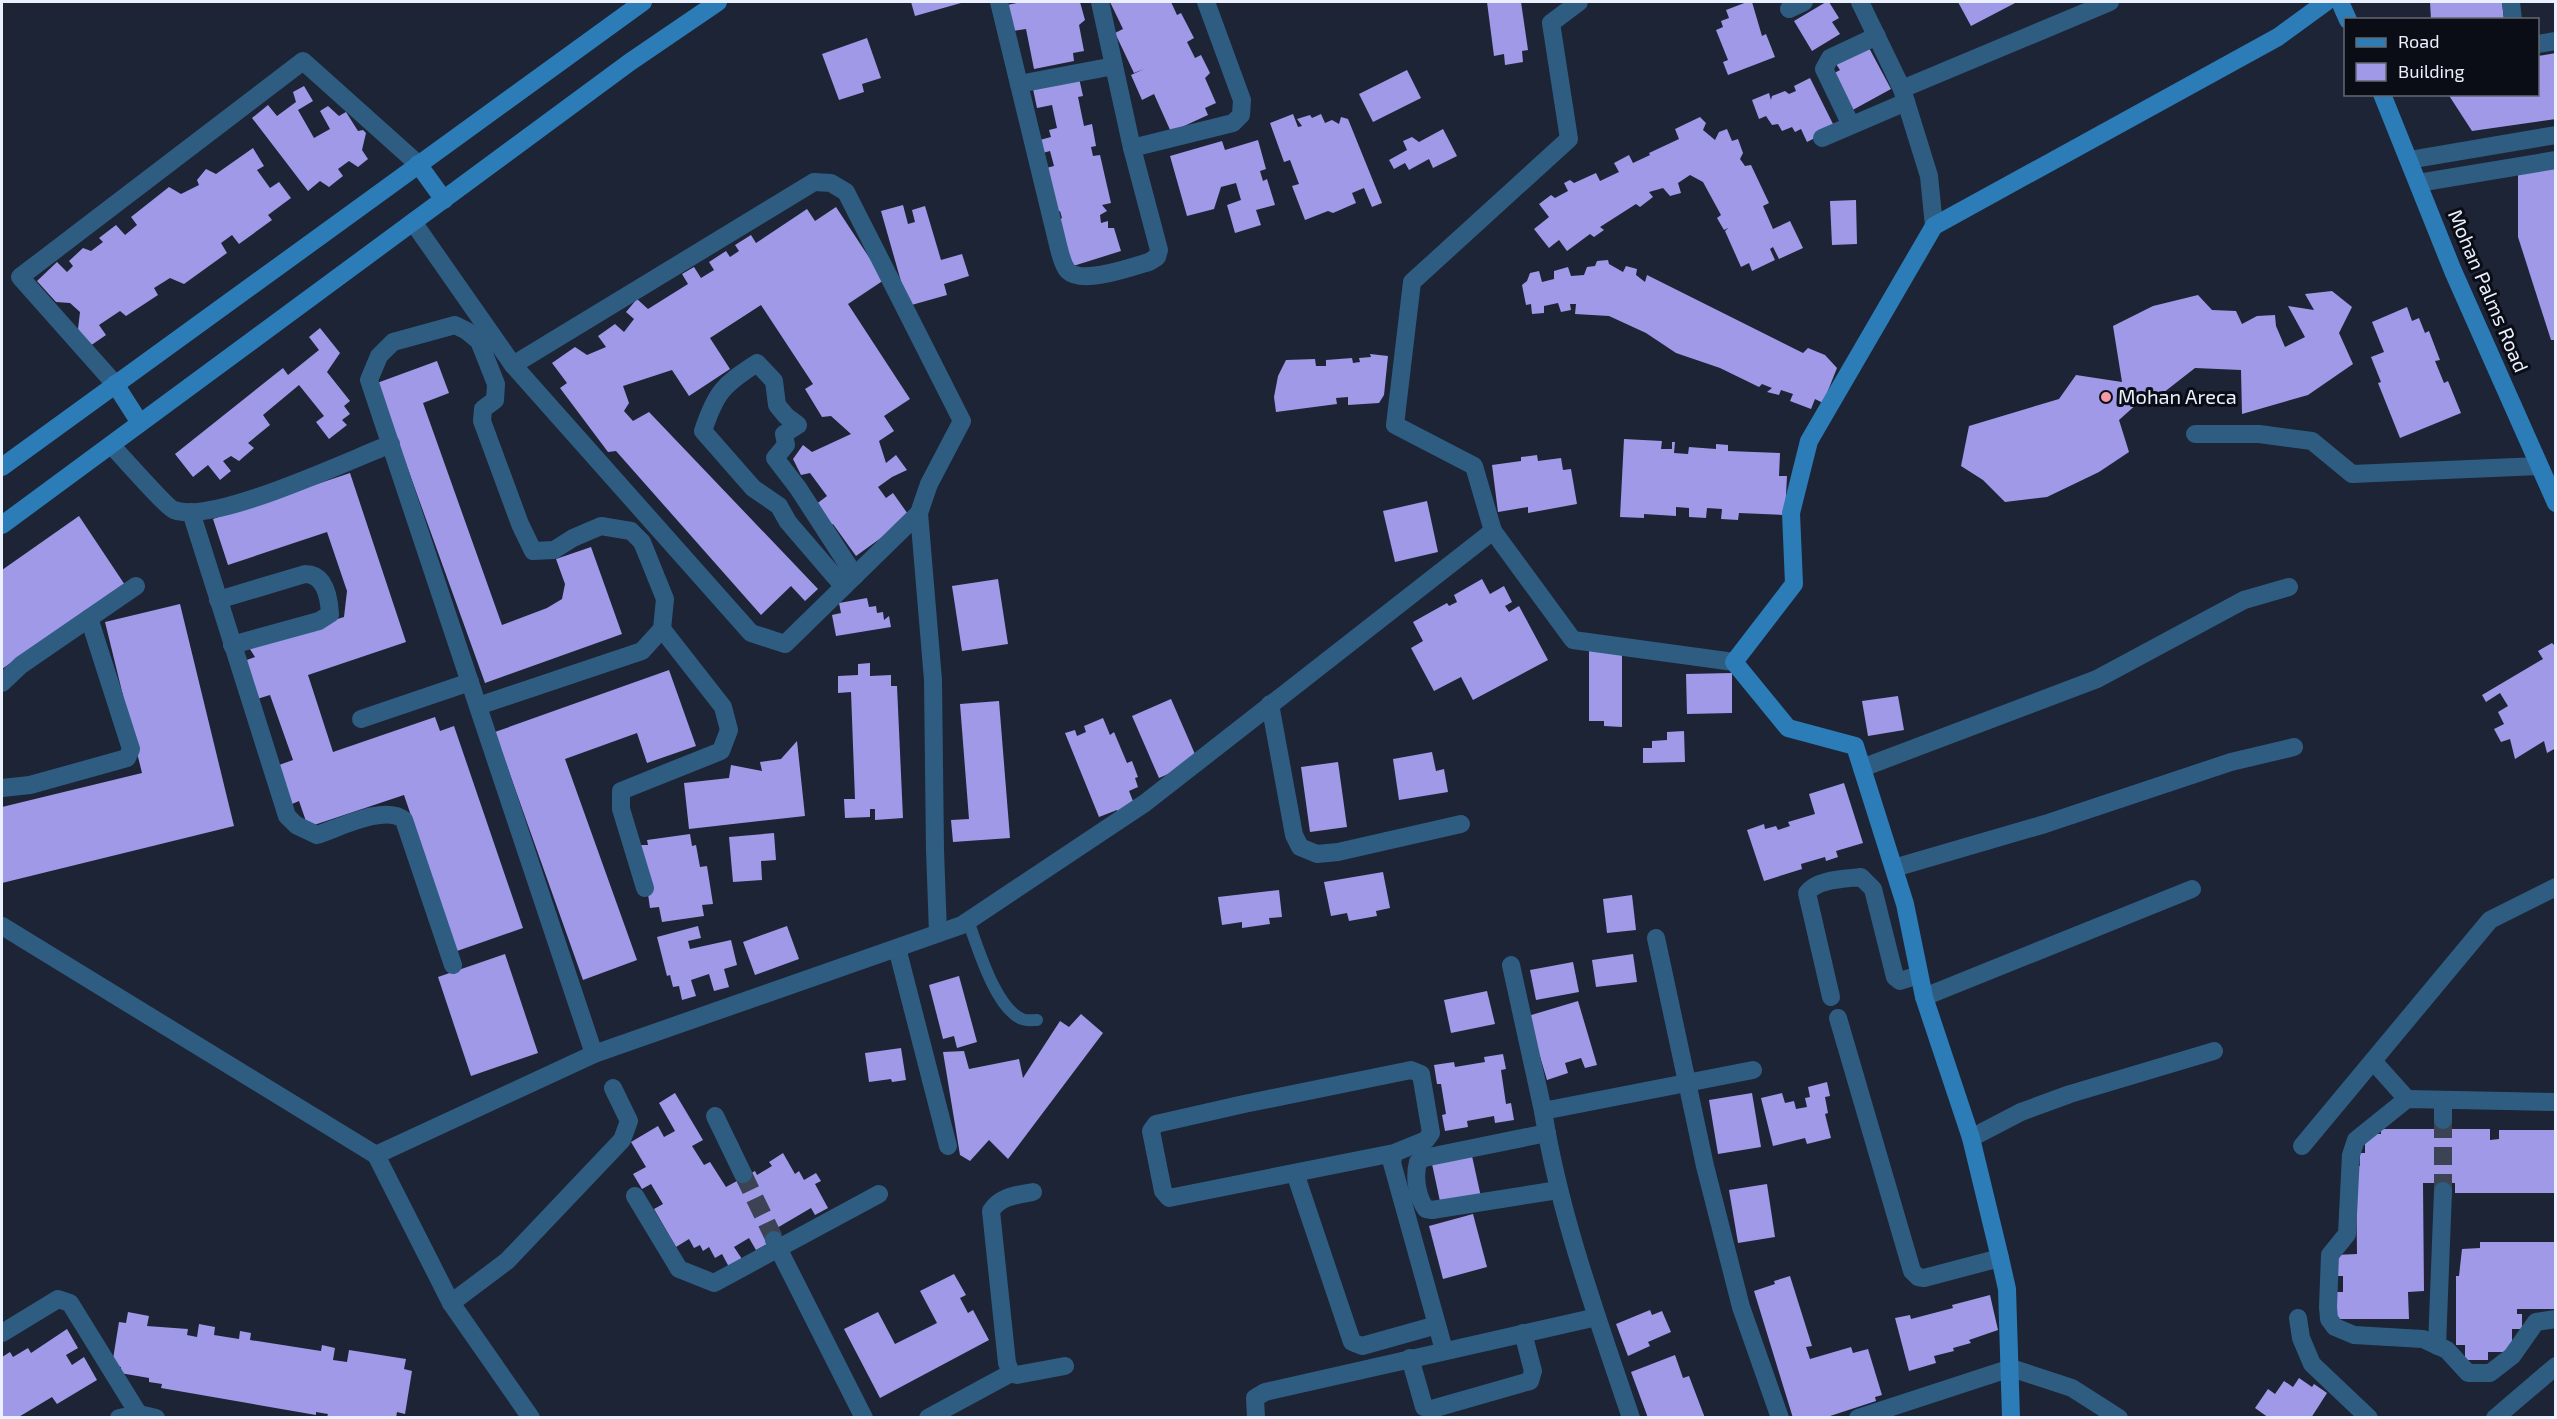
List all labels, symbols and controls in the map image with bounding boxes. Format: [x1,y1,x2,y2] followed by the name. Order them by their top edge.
[2344,18,2539,96] legend
[2398,30,2439,52] text: Road
[2398,60,2465,82] text: Building
[2444,206,2534,376] street label: Mohan Palms Road
[2118,384,2237,408] place label: Mohan Areca
[2099,390,2113,404] marker: Mohan Areca

